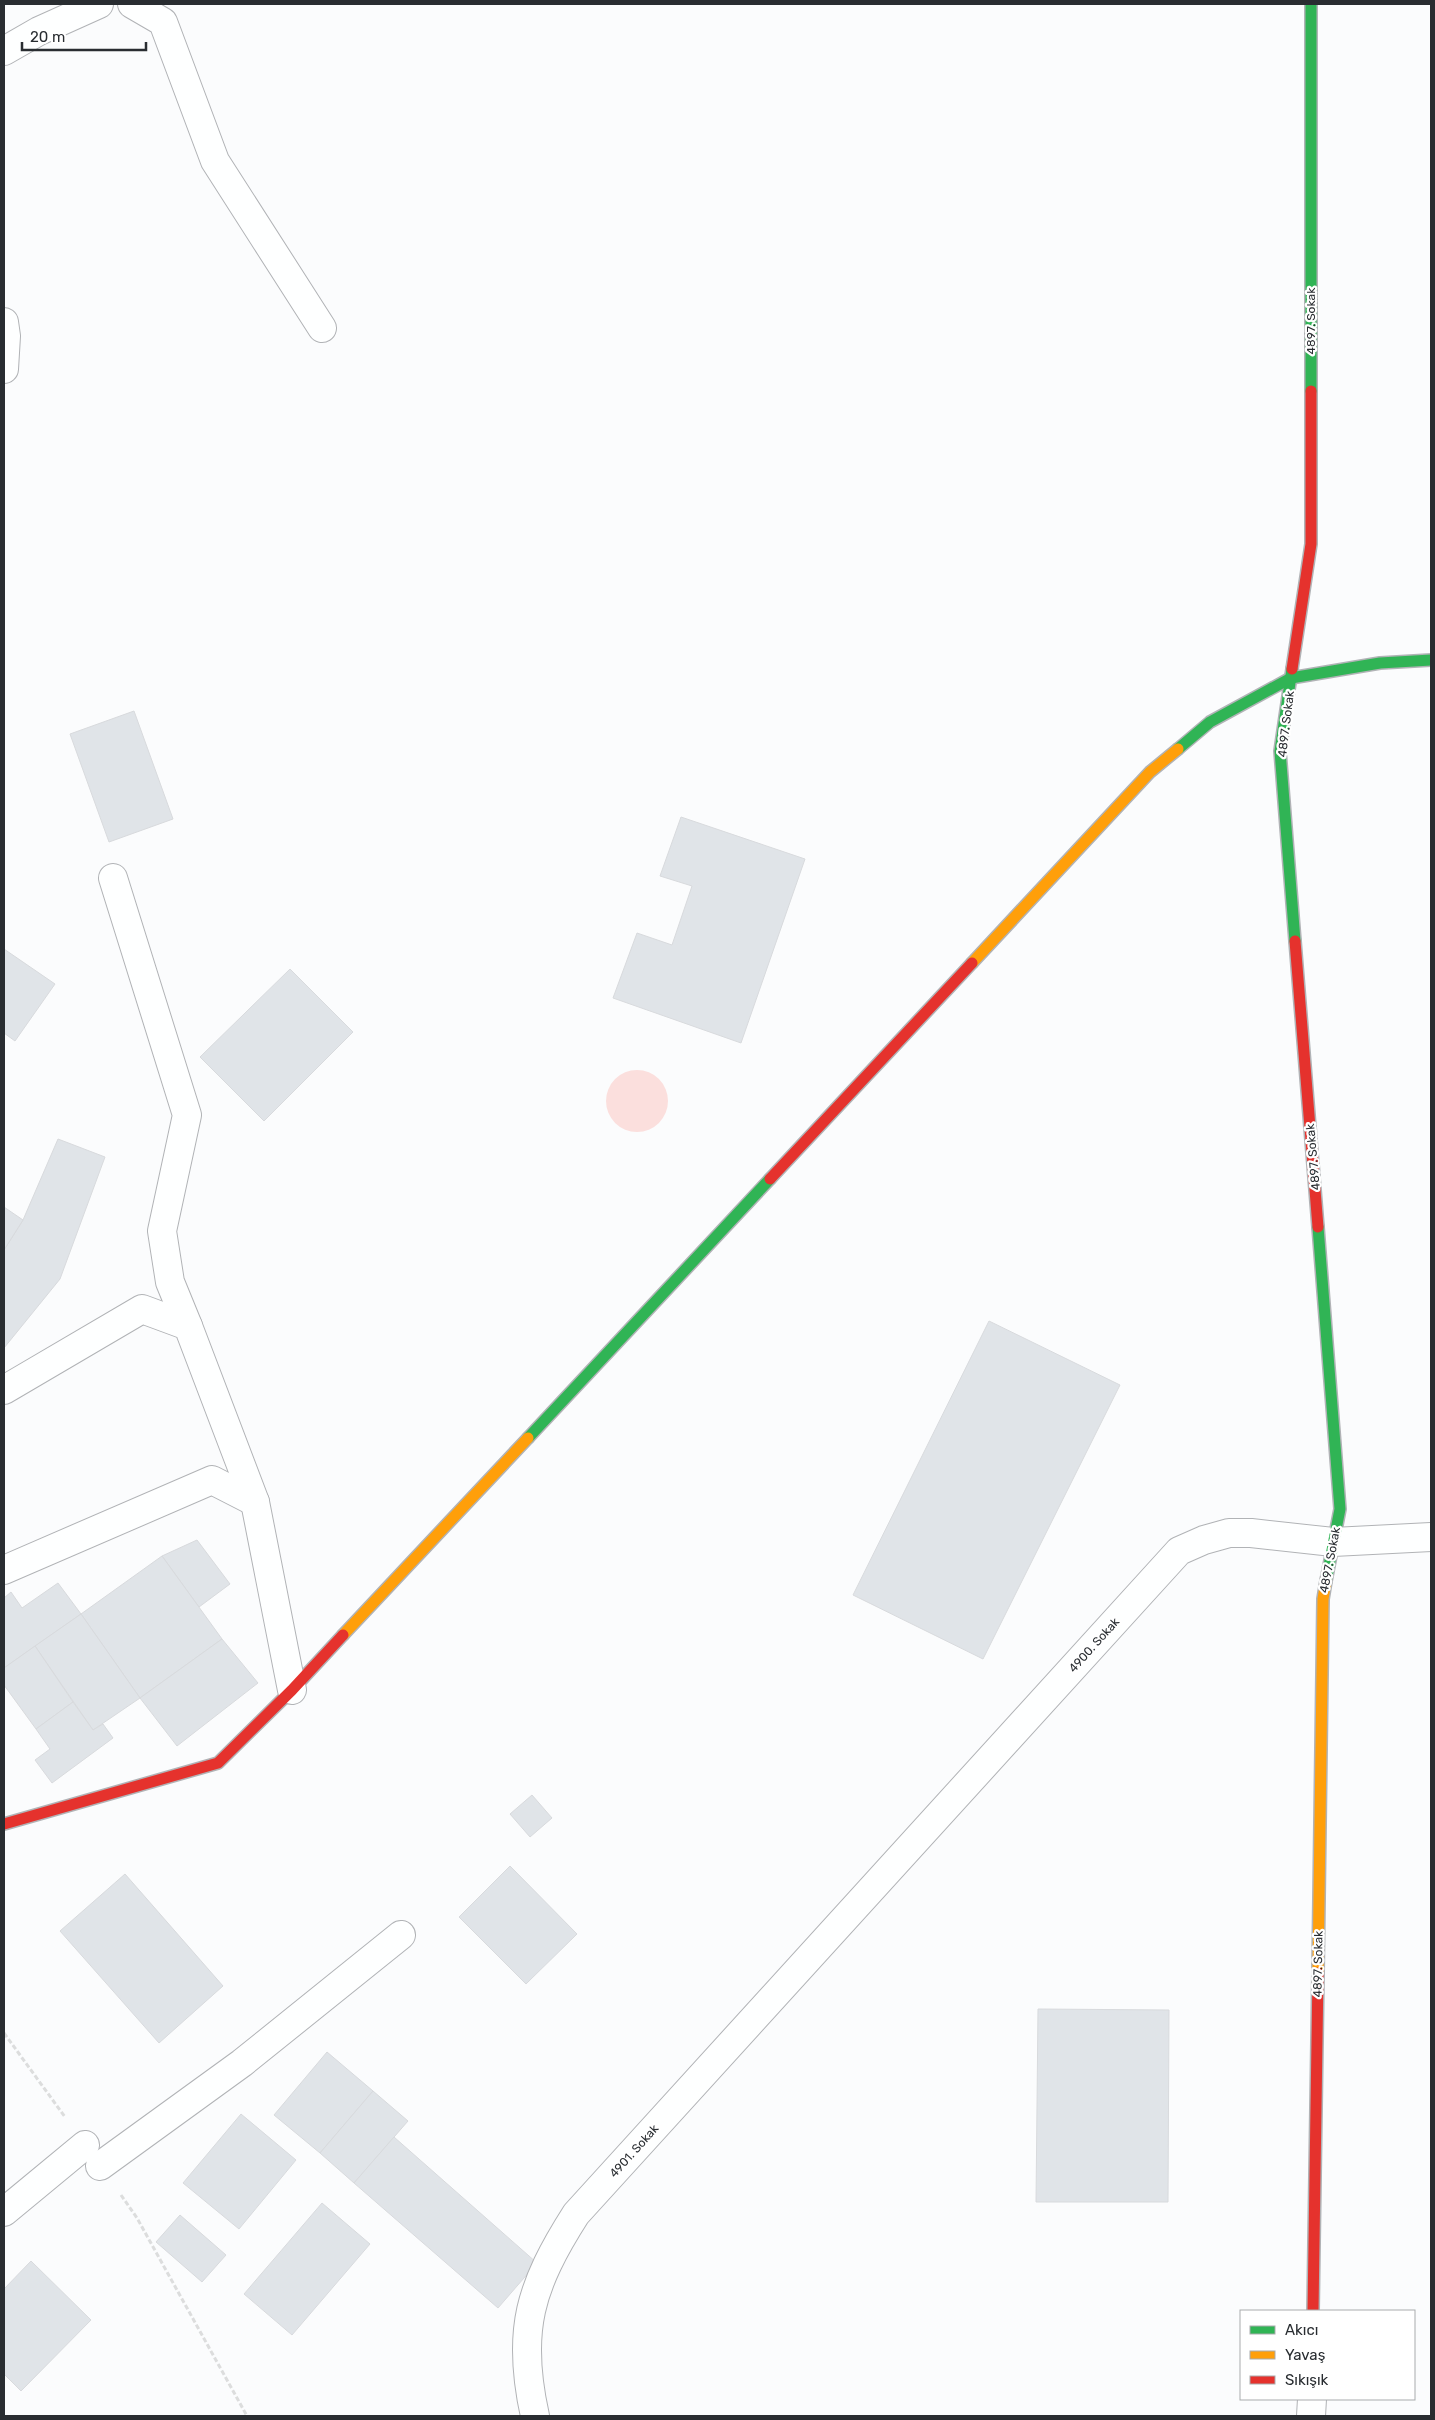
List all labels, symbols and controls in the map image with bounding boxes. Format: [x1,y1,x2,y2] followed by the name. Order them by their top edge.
[22,20,146,52] scale bar
[30,28,65,46] text: 20 m
[1304,287,1318,354] street label: 4897. Sokak
[1275,689,1297,758] street label: 4897. Sokak
[1303,1122,1323,1191] street label: 4897. Sokak
[1317,1525,1343,1594] street label: 4897. Sokak
[1066,1614,1123,1675] street label: 4900. Sokak
[1310,1930,1326,1998] street label: 4897. Sokak
[607,2121,662,2180] street label: 4901. Sokak
[1240,2310,1415,2400] legend
[1285,2321,1318,2339] text: Akıcı
[1285,2346,1326,2364] text: Yavaş
[1285,2371,1329,2389] text: Sıkışık

